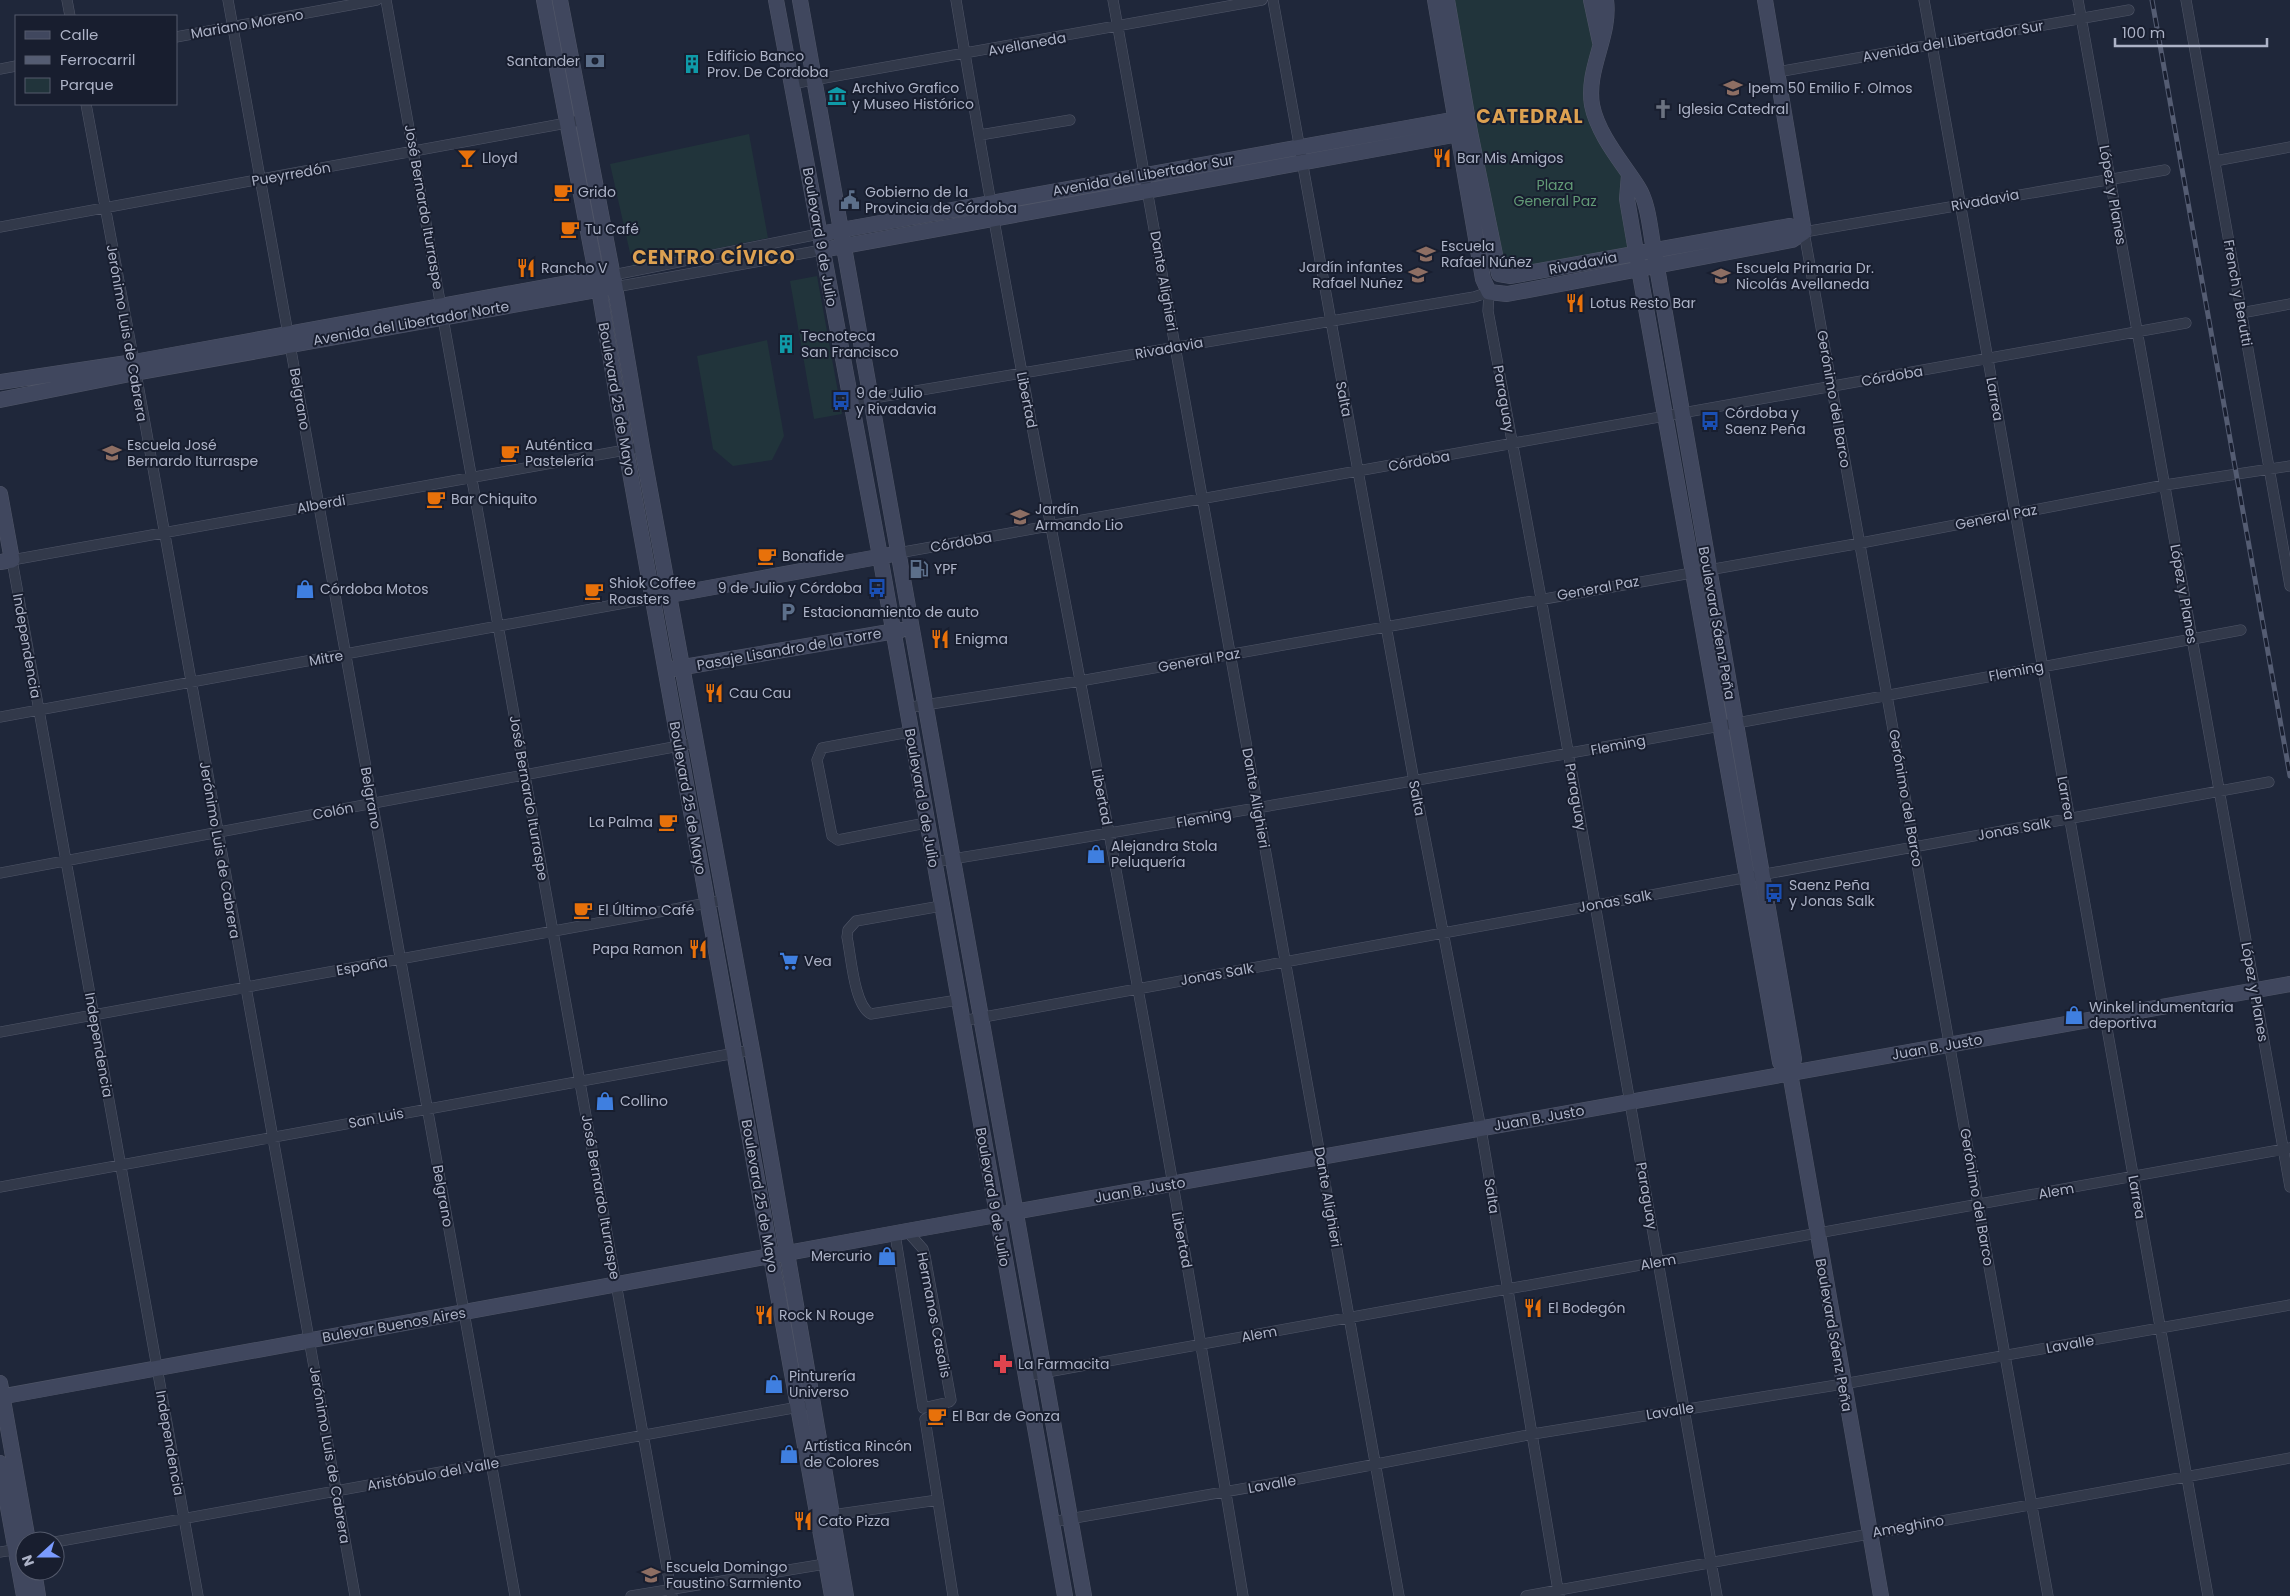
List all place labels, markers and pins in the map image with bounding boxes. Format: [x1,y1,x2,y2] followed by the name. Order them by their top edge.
[707,46,828,82] place label: Edificio Banco Prov. De Cordoba
[584,50,606,72] bank icon: Santander
[506,51,580,71] place label: Santander
[681,53,703,75] building icon: Edificio Banco Prov. De Cordoba
[1722,77,1744,99] school or university icon: Ipem 50 Emilio F. Olmos
[852,78,974,114] place label: Archivo Grafico y Museo Histórico
[1748,78,1913,98] place label: Ipem 50 Emilio F. Olmos
[826,85,848,107] museum icon: Archivo Grafico y Museo Histórico
[1652,98,1674,120] church icon: Iglesia Catedral
[1678,99,1789,119] place label: Iglesia Catedral
[456,147,478,169] bar icon: Lloyd
[1431,147,1453,169] restaurant icon: Bar Mis Amigos
[482,148,518,168] place label: Lloyd
[1457,148,1564,168] place label: Bar Mis Amigos
[552,181,574,203] cafe icon: Grido
[578,182,616,202] place label: Grido
[865,182,1017,218] place label: Gobierno de la Provincia de Córdoba
[839,189,861,211] public building icon: Gobierno de la Provincia de Córdoba
[559,218,581,240] cafe icon: Tu Café
[585,219,639,239] place label: Tu Café
[1441,236,1532,272] place label: Escuela Rafael Núñez
[1415,243,1437,265] school or university icon: Escuela Rafael Núñez
[515,257,537,279] restaurant icon: Rancho V
[1299,257,1403,293] place label: Jardín infantes Rafael Nuñez
[541,258,608,278] place label: Rancho V
[1736,258,1874,294] place label: Escuela Primaria Dr. Nicolás Avellaneda
[1407,264,1429,286] school or university icon: Jardín infantes Rafael Nuñez
[1710,265,1732,287] school or university icon: Escuela Primaria Dr. Nicolás Avellaneda
[1564,292,1586,314] restaurant icon: Lotus Resto Bar
[1590,293,1696,313] place label: Lotus Resto Bar
[801,326,899,362] place label: Tecnoteca San Francisco
[775,333,797,355] building icon: Tecnoteca San Francisco
[856,383,937,419] place label: 9 de Julio y Rivadavia
[830,390,852,412] bus stop icon: 9 de Julio y Rivadavia
[1725,403,1806,439] place label: Córdoba y Saenz Peña
[1699,410,1721,432] bus stop icon: Córdoba y Saenz Peña
[127,435,258,471] place label: Escuela José Bernardo Iturraspe
[525,435,594,471] place label: Auténtica Pastelería
[101,442,123,464] school or university icon: Escuela José Bernardo Iturraspe
[499,442,521,464] cafe icon: Auténtica Pastelería
[425,488,447,510] cafe icon: Bar Chiquito
[451,489,537,509] place label: Bar Chiquito
[1035,499,1123,535] place label: Jardín Armando Lio
[1009,506,1031,528] school or university icon: Jardín Armando Lio
[756,545,778,567] cafe icon: Bonafide
[782,546,844,566] place label: Bonafide
[908,558,930,580] fuel station icon: YPF
[934,559,957,579] place label: YPF
[609,573,696,609] place label: Shiok Coffee Roasters
[866,577,888,599] bus stop icon: 9 de Julio y Córdoba
[294,578,316,600] shop icon: Córdoba Motos
[718,578,862,598] place label: 9 de Julio y Córdoba
[320,579,428,599] place label: Córdoba Motos
[583,580,605,602] cafe icon: Shiok Coffee Roasters
[777,601,799,623] parking icon: Estacionamiento de auto
[803,602,979,622] place label: Estacionamiento de auto
[929,628,951,650] restaurant icon: Enigma
[955,629,1008,649] place label: Enigma
[703,682,725,704] restaurant icon: Cau Cau
[729,683,791,703] place label: Cau Cau
[657,811,679,833] cafe icon: La Palma
[589,812,653,832] place label: La Palma
[1111,836,1218,872] place label: Alejandra Stola Peluquería
[1085,843,1107,865] shop icon: Alejandra Stola Peluquería
[1789,875,1876,911] place label: Saenz Peña y Jonas Salk
[1763,882,1785,904] bus stop icon: Saenz Peña y Jonas Salk
[572,899,594,921] cafe icon: El Último Café
[598,900,695,920] place label: El Último Café
[687,938,709,960] restaurant icon: Papa Ramon
[592,939,683,959] place label: Papa Ramon
[778,950,800,972] supermarket icon: Vea
[804,951,832,971] place label: Vea
[2089,997,2234,1033] place label: Winkel indumentaria deportiva
[2063,1004,2085,1026] shop icon: Winkel indumentaria deportiva
[594,1090,616,1112] shop icon: Collino
[620,1091,668,1111] place label: Collino
[876,1245,898,1267] shop icon: Mercurio
[811,1246,872,1266] place label: Mercurio
[1522,1297,1544,1319] restaurant icon: El Bodegón
[1548,1298,1625,1318] place label: El Bodegón
[753,1304,775,1326] restaurant icon: Rock N Rouge
[779,1305,874,1325] place label: Rock N Rouge
[992,1353,1014,1375] pharmacy icon: La Farmacita
[1018,1354,1109,1374] place label: La Farmacita
[789,1366,856,1402] place label: Pinturería Universo
[763,1373,785,1395] shop icon: Pinturería Universo
[926,1405,948,1427] cafe icon: El Bar de Gonza
[952,1406,1060,1426] place label: El Bar de Gonza
[804,1436,912,1472] place label: Artística Rincón de Colores
[778,1443,800,1465] shop icon: Artística Rincón de Colores
[792,1510,814,1532] restaurant icon: Cato Pizza
[818,1511,890,1531] place label: Cato Pizza
[666,1557,801,1593] place label: Escuela Domingo Faustino Sarmiento
[640,1564,662,1586] school or university icon: Escuela Domingo Faustino Sarmiento

